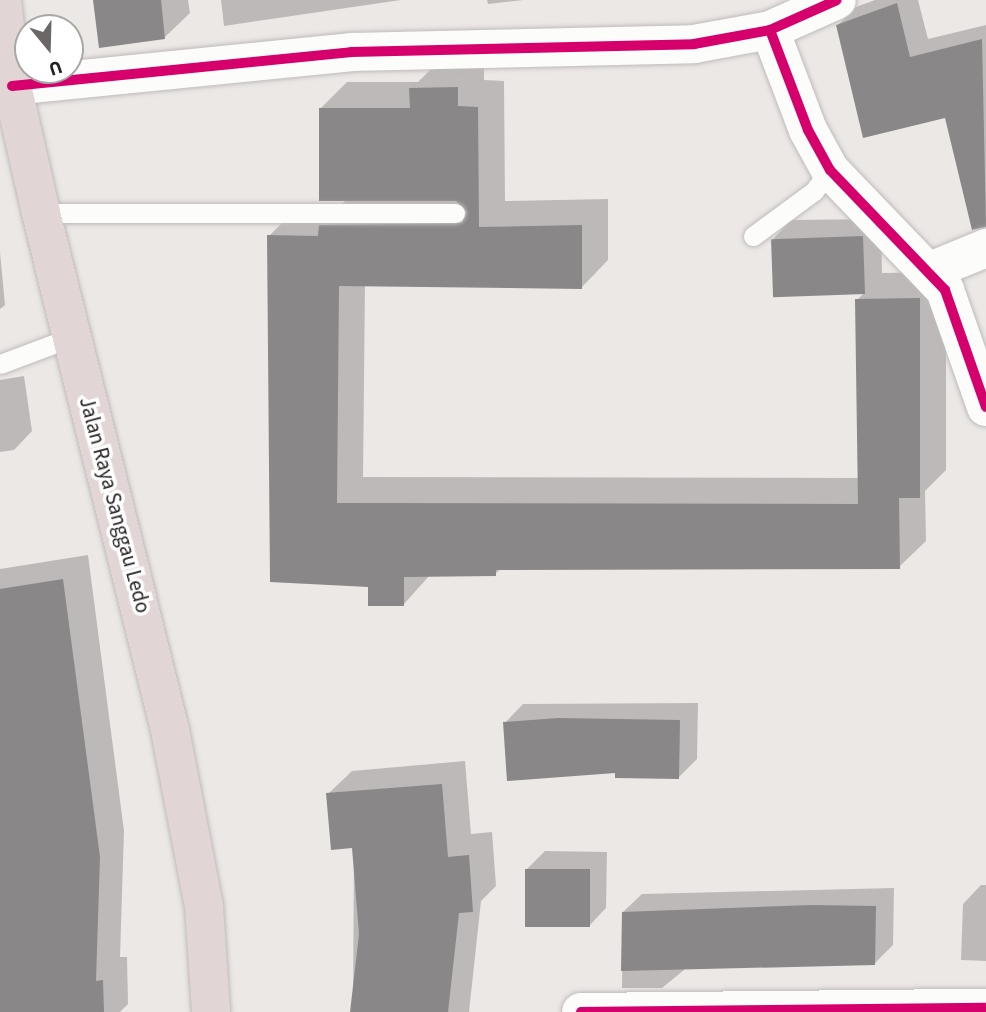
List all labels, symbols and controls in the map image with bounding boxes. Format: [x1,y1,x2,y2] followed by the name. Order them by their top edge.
[14,14,84,84] north arrow
[45,53,66,82] text: U
[74,394,156,616] street label: Jalan Raya Sanggau Ledo

